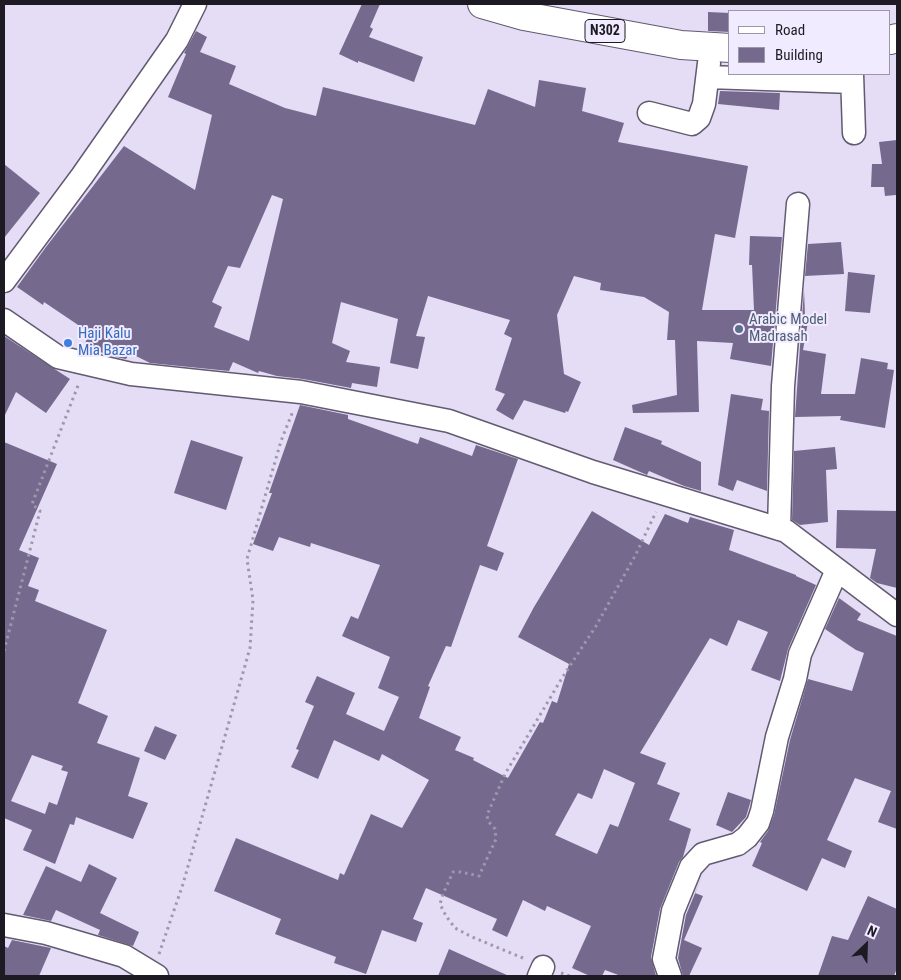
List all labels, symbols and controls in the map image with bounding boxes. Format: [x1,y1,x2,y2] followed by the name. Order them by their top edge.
[728,10,891,75] legend
[585,20,625,42] road number: N302
[775,21,805,39] text: Road
[775,46,823,64] text: Building
[749,311,827,346] place label: Arabic Model Madrasah
[733,323,745,335] marker: Arabic Model Madrasah
[78,325,137,360] place label: Haji Kalu Mia Bazar
[62,337,74,349] marker: Haji Kalu Mia Bazar
[841,920,891,970] north arrow
[865,922,879,940] text: N

